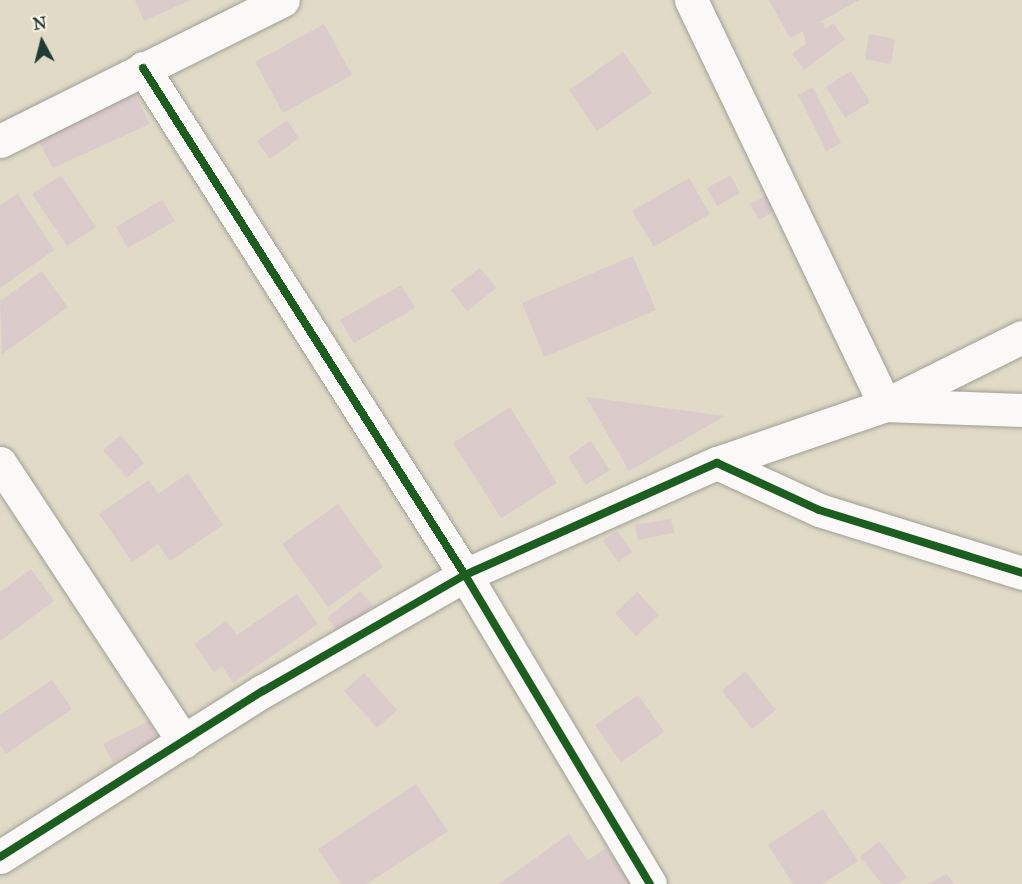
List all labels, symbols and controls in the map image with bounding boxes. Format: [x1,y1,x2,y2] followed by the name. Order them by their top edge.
[12,12,72,72] north arrow
[32,13,48,34] text: N

